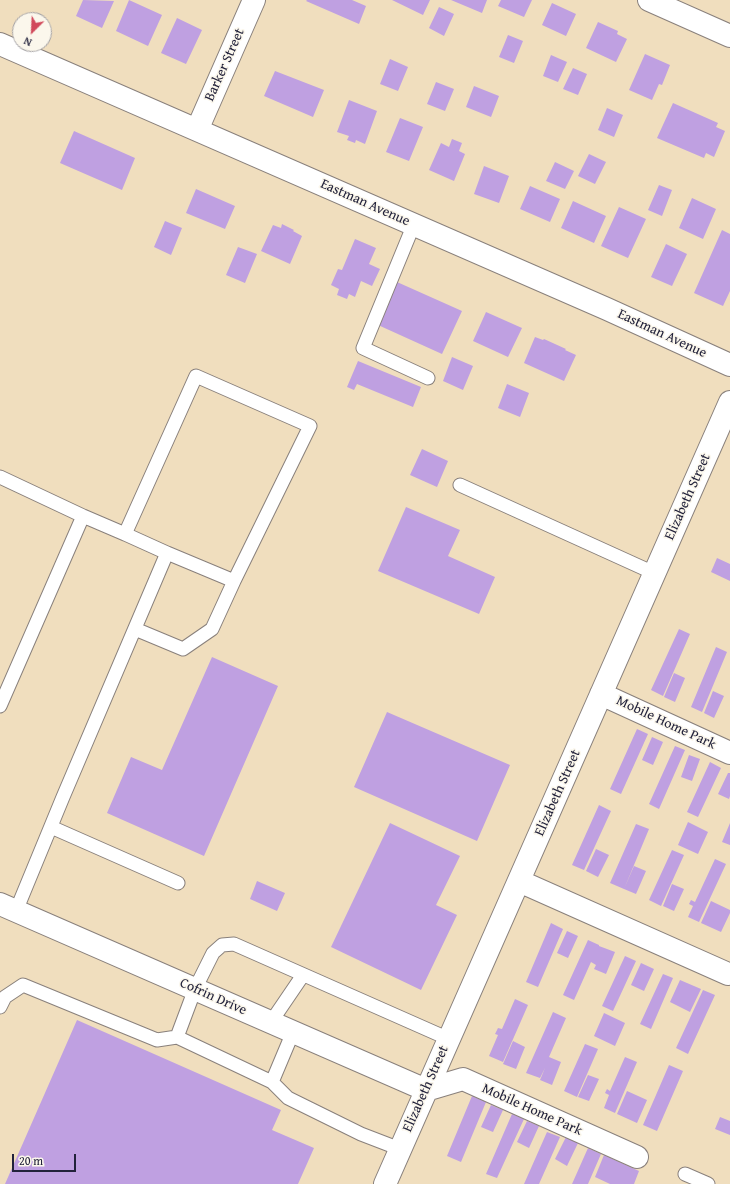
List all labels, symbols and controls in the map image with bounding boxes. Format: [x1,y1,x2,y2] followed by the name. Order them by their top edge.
[12,12,52,52] north arrow
[201,26,249,104] street label: Barker Street
[21,33,34,51] text: N
[318,176,412,230] street label: Eastman Avenue
[615,306,709,362] street label: Eastman Avenue
[661,451,715,543] street label: Elizabeth Street
[614,693,718,753] street label: Mobile Home Park
[531,747,585,839] street label: Elizabeth Street
[177,975,249,1019] street label: Cofrin Drive
[399,1043,453,1135] street label: Elizabeth Street
[479,1080,585,1140] street label: Mobile Home Park
[14,1146,78,1172] scale bar
[19,1152,43,1169] text: 20 m

